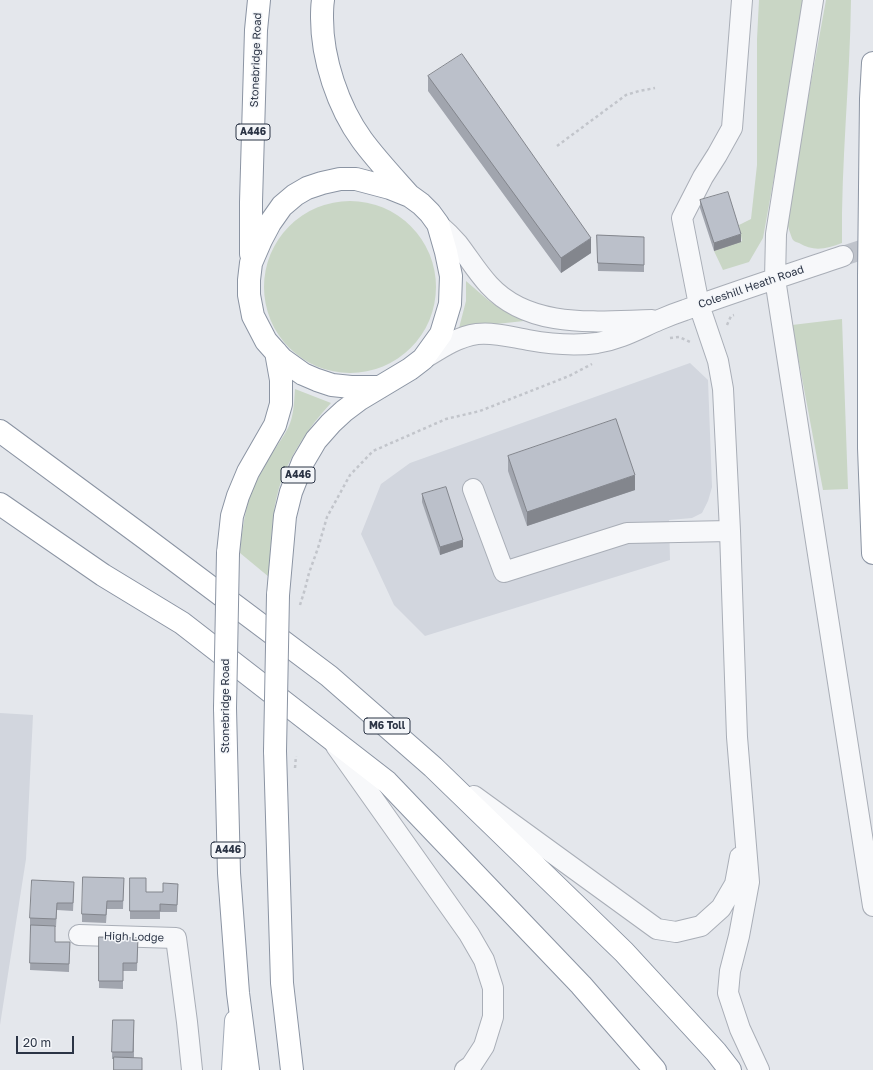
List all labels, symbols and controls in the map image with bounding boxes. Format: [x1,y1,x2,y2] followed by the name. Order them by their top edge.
[248,13,264,107] street label: Stonebridge Road
[236,124,270,140] road number: A446
[696,263,806,311] street label: Coleshill Heath Road
[281,467,315,483] road number: A446
[219,659,233,753] street label: Stonebridge Road
[364,718,410,734] road number: M6 Toll
[211,842,245,858] road number: A446
[104,929,164,945] street label: High Lodge
[18,1028,76,1054] scale bar
[23,1035,51,1050] text: 20 m

